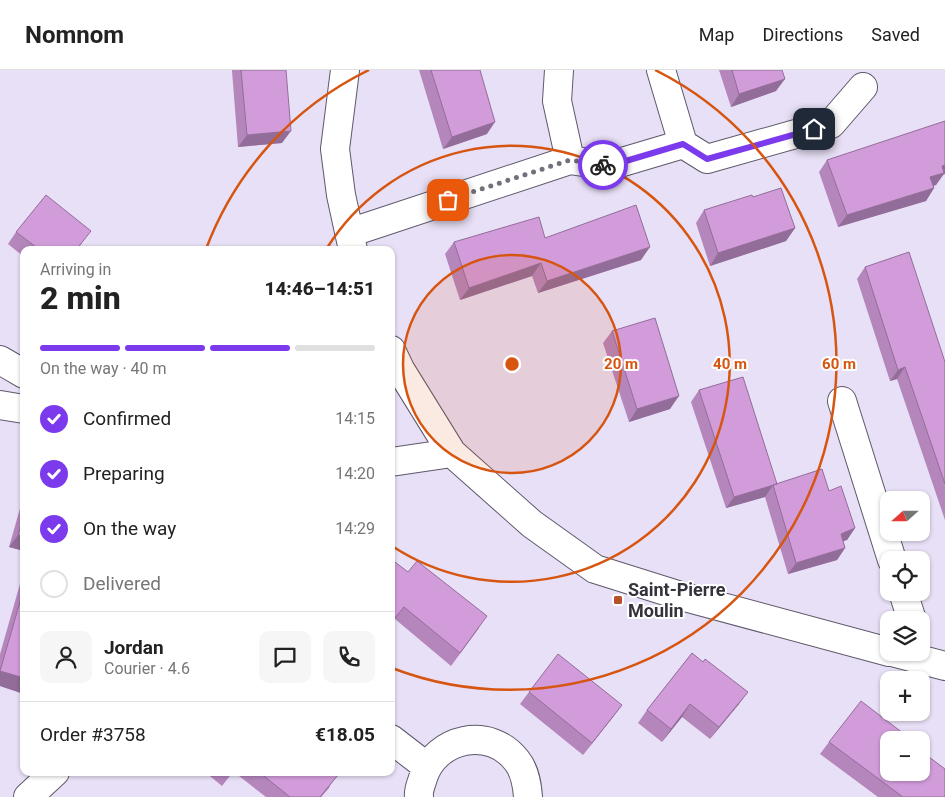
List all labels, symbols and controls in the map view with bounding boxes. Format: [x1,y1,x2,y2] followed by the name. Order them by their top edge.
[25,21,124,49] text: Nomnom
[699,24,734,45] text: Map
[762,24,843,45] text: Directions
[871,24,920,45] text: Saved
[793,108,835,150] pin
[800,115,828,143] icon: home
[578,140,628,190] courier
[589,151,617,179] icon: bike
[427,179,469,221] pin
[434,186,462,214] icon: bag
[40,260,111,279] text: Arriving in
[264,277,375,300] text: 14:46–14:51
[40,279,121,317] text: 2 min
[503,355,521,373] centre of rings
[604,355,638,373] text: 20 m
[713,355,747,373] text: 40 m
[822,355,856,373] text: 60 m
[40,359,167,378] text: On the way · 40 m
[40,405,68,433] icon: check
[83,407,171,430] text: Confirmed
[335,409,375,428] text: 14:15
[40,460,68,488] icon: check
[83,462,165,485] text: Preparing
[335,464,375,483] text: 14:20
[880,491,930,541] north arrow
[880,491,930,781] map controls
[40,515,68,543] icon: check
[83,517,176,540] text: On the way
[335,519,375,538] text: 14:29
[880,551,930,601] button: locate
[83,572,161,595] text: Delivered
[628,579,726,621] place label: Saint-Pierre Moulin
[612,594,624,606] marker: Saint-Pierre Moulin
[880,611,930,661] button: layers
[40,631,92,683] button: person
[259,631,311,683] button: chat
[323,631,375,683] button: phone
[104,636,164,659] text: Jordan
[104,659,190,678] text: Courier · 4.6
[880,671,930,721] button: +
[40,723,146,746] text: Order #3758
[315,723,375,746] text: €18.05
[880,731,930,781] button: −

